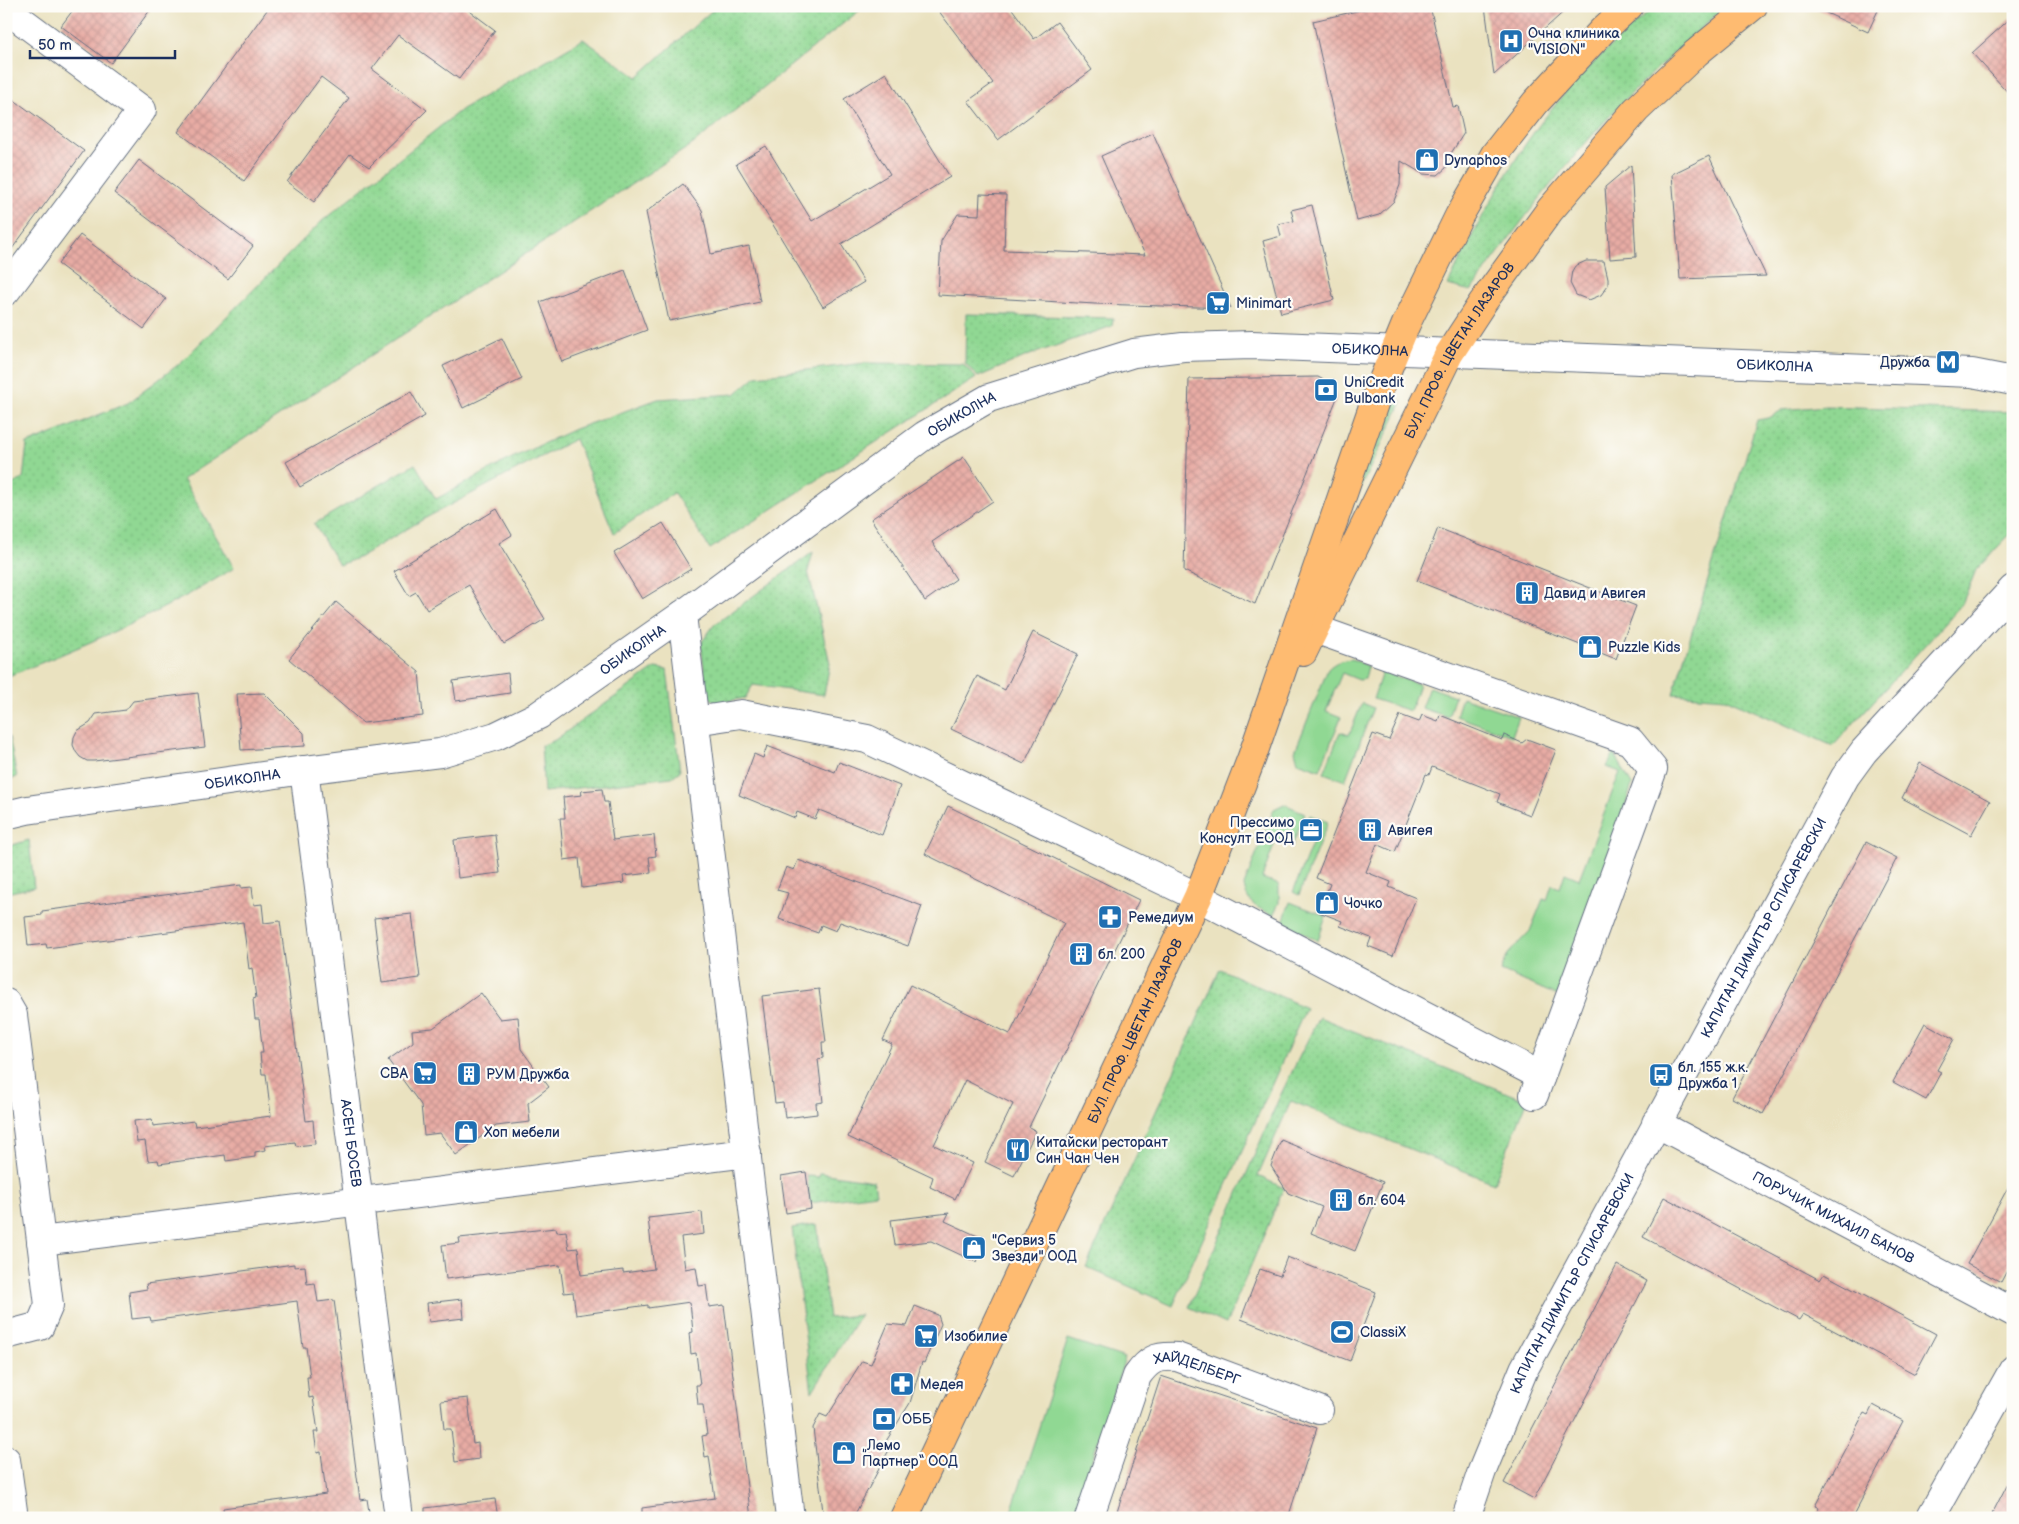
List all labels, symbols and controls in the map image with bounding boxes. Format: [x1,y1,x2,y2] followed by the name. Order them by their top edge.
[1528,25,1620,58] place label: Очна клиника "VISION"
[30,28,175,60] scale bar
[1498,28,1524,54] hospital icon: Очна клиника "VISION"
[38,36,72,55] text: 50 m
[1414,147,1440,173] shop icon: Dynaphos
[1444,152,1507,169] place label: Dynaphos
[1401,259,1518,442] street label: БУЛ. ПРОФ. ЦВЕТАН ЛАЗАРОВ
[1205,290,1231,316] supermarket icon: Minimart
[1236,295,1292,312] place label: Minimart
[1331,340,1409,360] street label: ОБИКОЛНА
[1935,349,1961,375] metro station icon: Дружба
[1880,354,1931,371] place label: Дружба
[1736,356,1814,376] street label: ОБИКОЛНА
[1344,374,1405,407] place label: UniCredit Bulbank
[1313,377,1339,403] bank icon: UniCredit Bulbank
[924,388,998,441] street label: ОБИКОЛНА
[1514,580,1540,606] building icon: Давид и Авигея
[1544,585,1646,602] place label: Давид и Авигея
[597,621,669,679] street label: ОБИКОЛНА
[1577,634,1603,660] shop icon: Puzzle Kids
[1608,639,1680,656] place label: Puzzle Kids
[203,765,282,793] street label: ОБИКОЛНА
[1199,814,1294,847] place label: Прессимо Консулт ЕООД
[1697,815,1830,1041] street label: КАПИТАН ДИМИТЪР СПИСАРЕВСКИ
[1298,817,1324,843] office icon: Прессимо Консулт ЕООД
[1357,817,1383,843] building icon: Авигея
[1387,822,1433,839] place label: Авигея
[1314,890,1340,916] shop icon: Чочко
[1344,895,1382,912] place label: Чочко
[1097,904,1123,930] pharmacy icon: Ремедиум
[1128,909,1194,926] place label: Ремедиум
[1084,936,1186,1126] street label: БУЛ. ПРОФ. ЦВЕТАН ЛАЗАРОВ
[1068,941,1094,967] building icon: бл. 200
[1098,946,1145,963] place label: бл. 200
[1678,1059,1748,1092] place label: бл. 155 ж.к. Дружба 1
[412,1060,438,1086] supermarket icon: CBA
[456,1061,482,1087] building icon: РУМ Дружба
[1648,1062,1674,1088] bus stop icon: бл. 155 ж.к. Дружба 1
[380,1065,408,1082] place label: CBA
[486,1066,570,1083] place label: РУМ Дружба
[337,1097,365,1188] street label: АСЕН БОСЕВ
[453,1119,479,1145] shop icon: Хоп мебели
[484,1124,560,1141] place label: Хоп мебели
[1036,1134,1168,1167] place label: Китайски ресторант Син Чан Чен
[1005,1137,1031,1163] restaurant icon: Китайски ресторант Син Чан Чен
[1750,1168,1917,1267] street label: ПОРУЧИК МИХАИЛ БАНОВ
[1507,1170,1638,1396] street label: КАПИТАН ДИМИТЪР СПИСАРЕВСКИ
[1328,1187,1354,1213] building icon: бл. 604
[1358,1192,1406,1209] place label: бл. 604
[992,1232,1077,1265] place label: "Сервиз 5 Звезди" ООД
[961,1235,987,1261] shop icon: "Сервиз 5 Звезди" ООД
[1329,1319,1355,1345] sports icon: ClassiX
[913,1323,939,1349] supermarket icon: Изобилие
[1360,1324,1406,1341] place label: ClassiX
[944,1328,1008,1345] place label: Изобилие
[1152,1349,1243,1389] street label: ХАЙДЕЛБЕРГ
[889,1371,915,1397] pharmacy icon: Медея
[920,1376,964,1393] place label: Медея
[871,1406,897,1432] bank icon: ОББ
[902,1411,932,1428] place label: ОББ
[862,1437,958,1470] place label: „Лемо Партнер“ ООД
[831,1440,857,1466] shop icon: „Лемо Партнер“ ООД

